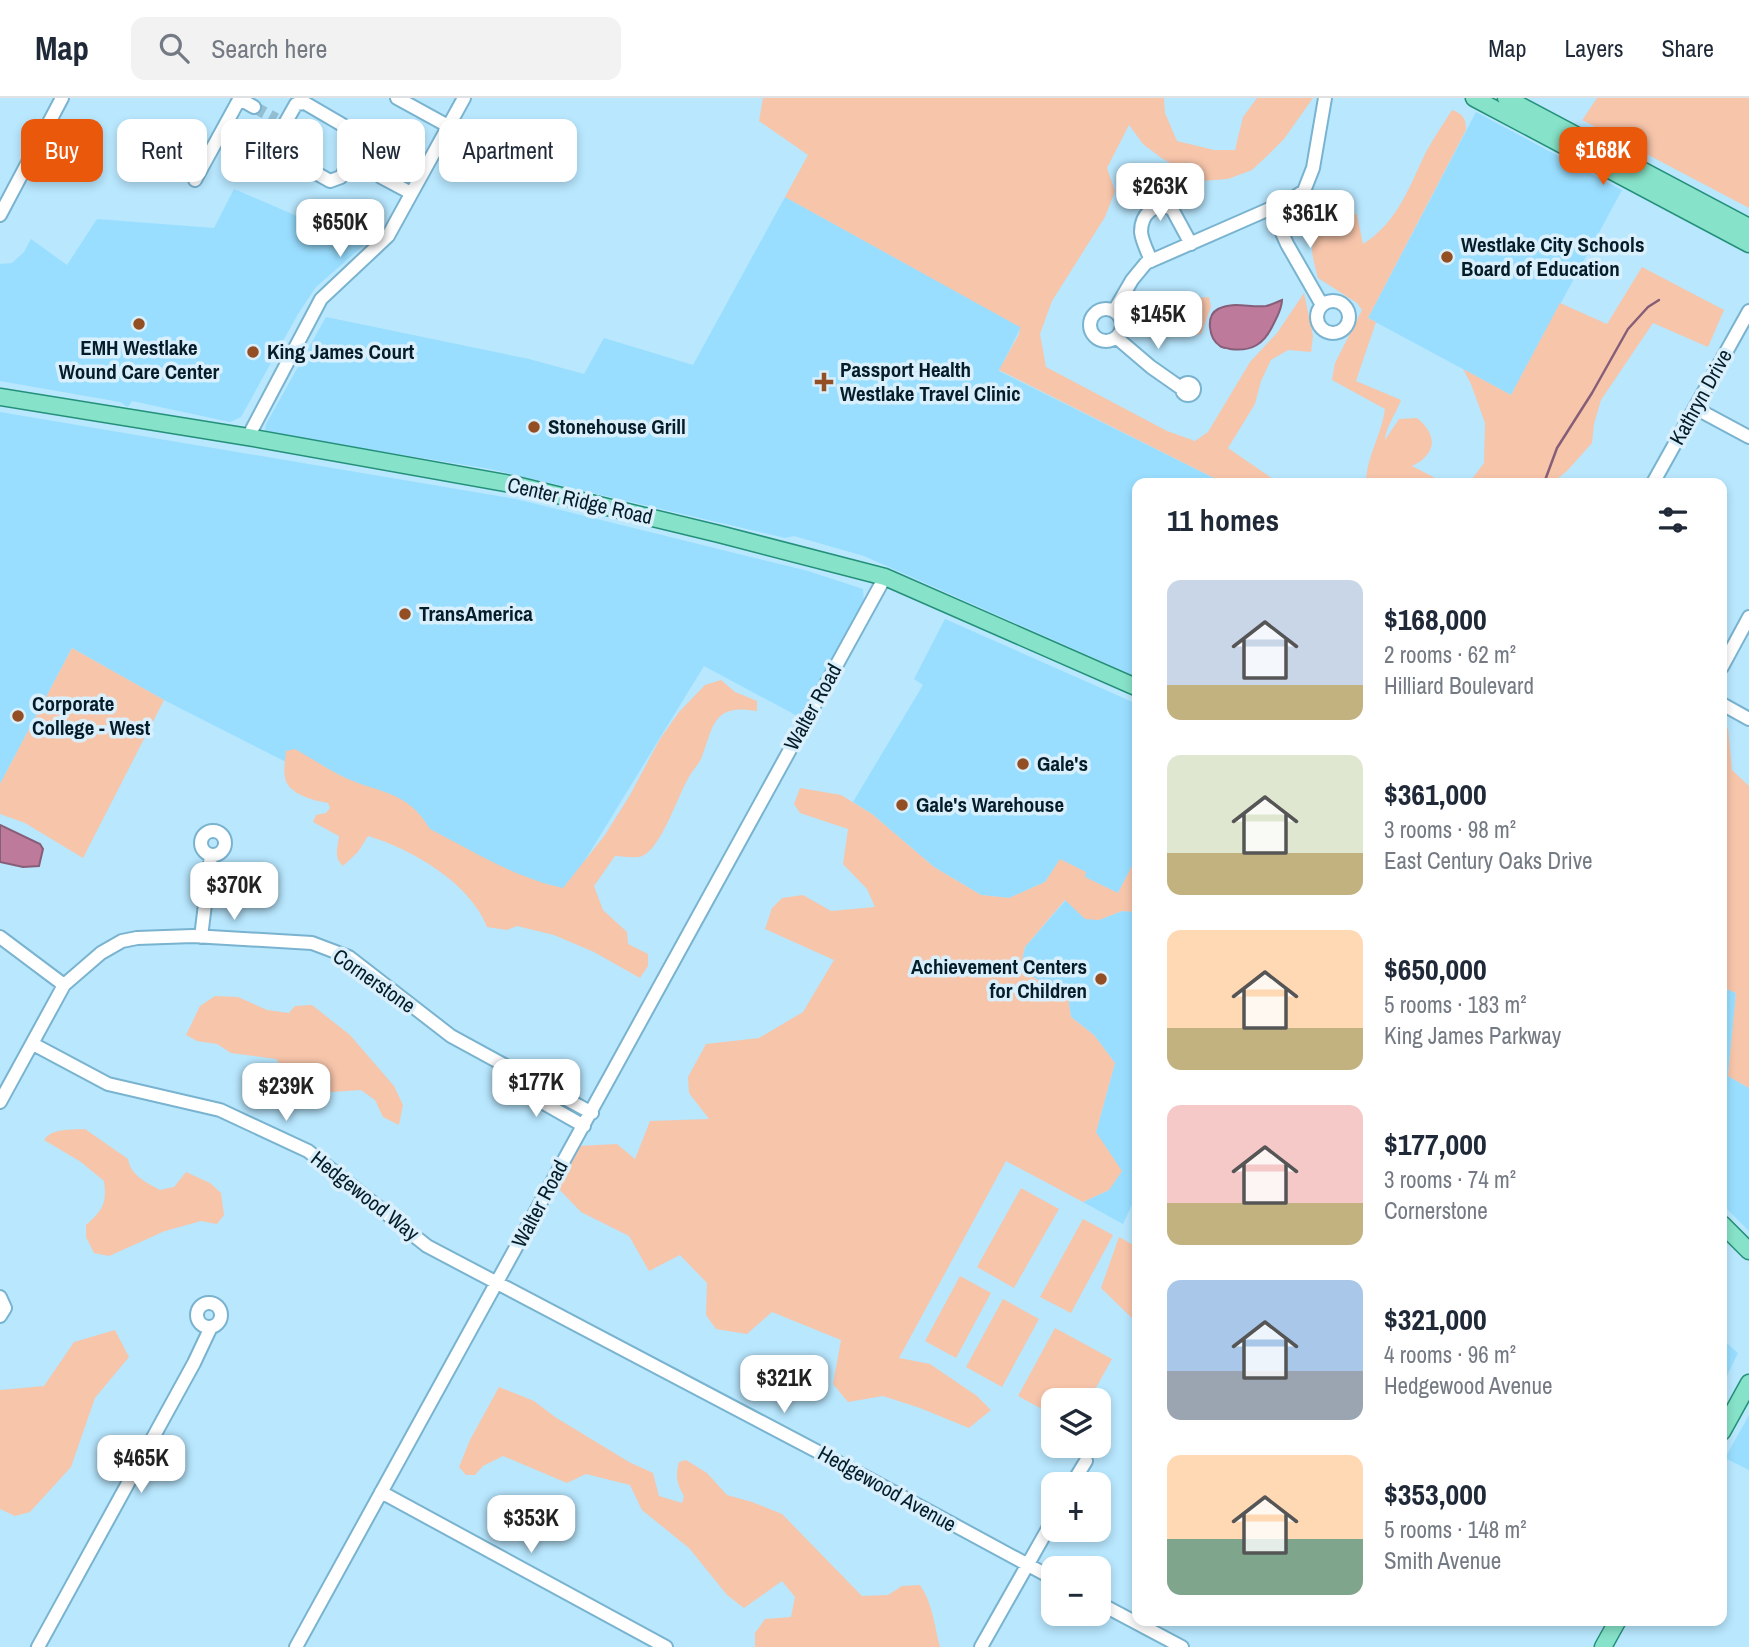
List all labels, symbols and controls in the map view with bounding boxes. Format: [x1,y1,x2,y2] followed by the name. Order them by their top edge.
[131,17,621,80] search box
[35,26,89,70] text: Map
[155,29,193,67] icon: search
[211,31,327,66] text: Search here
[1488,32,1526,64] text: Map
[1564,32,1623,64] text: Layers
[1661,32,1714,64] text: Share
[21,119,103,182] chip: Buy
[117,119,207,182] chip: Rent
[221,119,323,182] chip: Filters
[337,119,425,182] chip: New
[439,119,577,182] chip: Apartment
[1554,127,1652,187] pin: $168K
[1575,134,1631,165] text: $168K
[1111,164,1209,223] pin: $263K
[1132,170,1188,201] text: $263K
[1261,190,1359,250] pin: $361K
[1282,197,1338,228] text: $361K
[291,200,389,259] pin: $650K
[312,206,368,237] text: $650K
[1461,230,1644,283] place label: Westlake City Schools Board of Education
[1439,249,1455,265] marker: Westlake City Schools Board of Education
[1109,292,1207,351] pin: $145K
[1130,298,1186,329] text: $145K
[131,316,147,332] marker: EMH Westlake Wound Care Center
[59,333,220,386] place label: EMH Westlake Wound Care Center
[267,337,415,366] place label: King James Court
[245,344,261,360] marker: King James Court
[1662,344,1739,450] street label: Kathryn Drive
[840,355,1021,408] place label: Passport Health Westlake Travel Clinic
[814,372,834,392] marker: Passport Health Westlake Travel Clinic
[548,412,686,441] place label: Stonehouse Grill
[526,419,542,435] marker: Stonehouse Grill
[505,470,656,531] street label: Center Ridge Road
[1167,500,1279,540] text: 11 homes
[1654,501,1692,539] icon: filters
[419,599,533,628] place label: TransAmerica
[1384,599,1487,639] text: $168,000
[397,606,413,622] marker: TransAmerica
[1223,608,1307,692] icon: home
[1384,639,1516,670] text: 2 rooms · 62 m²
[777,658,848,755] street label: Walter Road
[1384,670,1534,701] text: Hilliard Boulevard
[32,689,151,742] place label: Corporate College - West
[10,708,26,724] marker: Corporate College - West
[1037,749,1088,778] place label: Gale's
[1015,756,1031,772] marker: Gale's
[1384,774,1487,814] text: $361,000
[1223,783,1307,867] icon: home
[916,790,1064,819] place label: Gale's Warehouse
[894,797,910,813] marker: Gale's Warehouse
[1384,814,1516,845] text: 3 rooms · 98 m²
[1384,845,1593,876] text: East Century Oaks Drive
[185,862,283,922] pin: $370K
[206,869,262,900] text: $370K
[327,942,421,1020] street label: Cornerstone
[1384,949,1487,989] text: $650,000
[911,952,1087,1005] place label: Achievement Centers for Children
[1223,958,1307,1042] icon: home
[1093,971,1109,987] marker: Achievement Centers for Children
[1384,989,1527,1020] text: 5 rooms · 183 m²
[1384,1020,1561,1051] text: King James Parkway
[487,1060,585,1119] pin: $177K
[237,1063,335,1123] pin: $239K
[508,1066,564,1097] text: $177K
[258,1070,314,1101] text: $239K
[1384,1124,1487,1164] text: $177,000
[1223,1133,1307,1217] icon: home
[305,1144,426,1247] street label: Hedgewood Way
[504,1155,575,1253] street label: Walter Road
[1384,1164,1516,1195] text: 3 rooms · 74 m²
[1384,1195,1488,1226] text: Cornerstone
[1384,1299,1487,1339] text: $321,000
[1223,1308,1307,1392] icon: home
[1384,1339,1516,1370] text: 4 rooms · 96 m²
[735,1356,833,1415] pin: $321K
[756,1362,812,1393] text: $321K
[1384,1370,1553,1401] text: Hedgewood Avenue
[1041,1388,1111,1626] map controls
[1041,1388,1111,1458] button: layers
[92,1436,190,1495] pin: $465K
[813,1439,962,1539] street label: Hedgewood Avenue
[113,1442,169,1473] text: $465K
[1041,1472,1111,1542] button: +
[1384,1474,1487,1514] text: $353,000
[1223,1483,1307,1567] icon: home
[482,1496,580,1555] pin: $353K
[503,1502,559,1533] text: $353K
[1384,1514,1527,1545] text: 5 rooms · 148 m²
[1384,1545,1501,1576] text: Smith Avenue
[1041,1556,1111,1626] button: −

